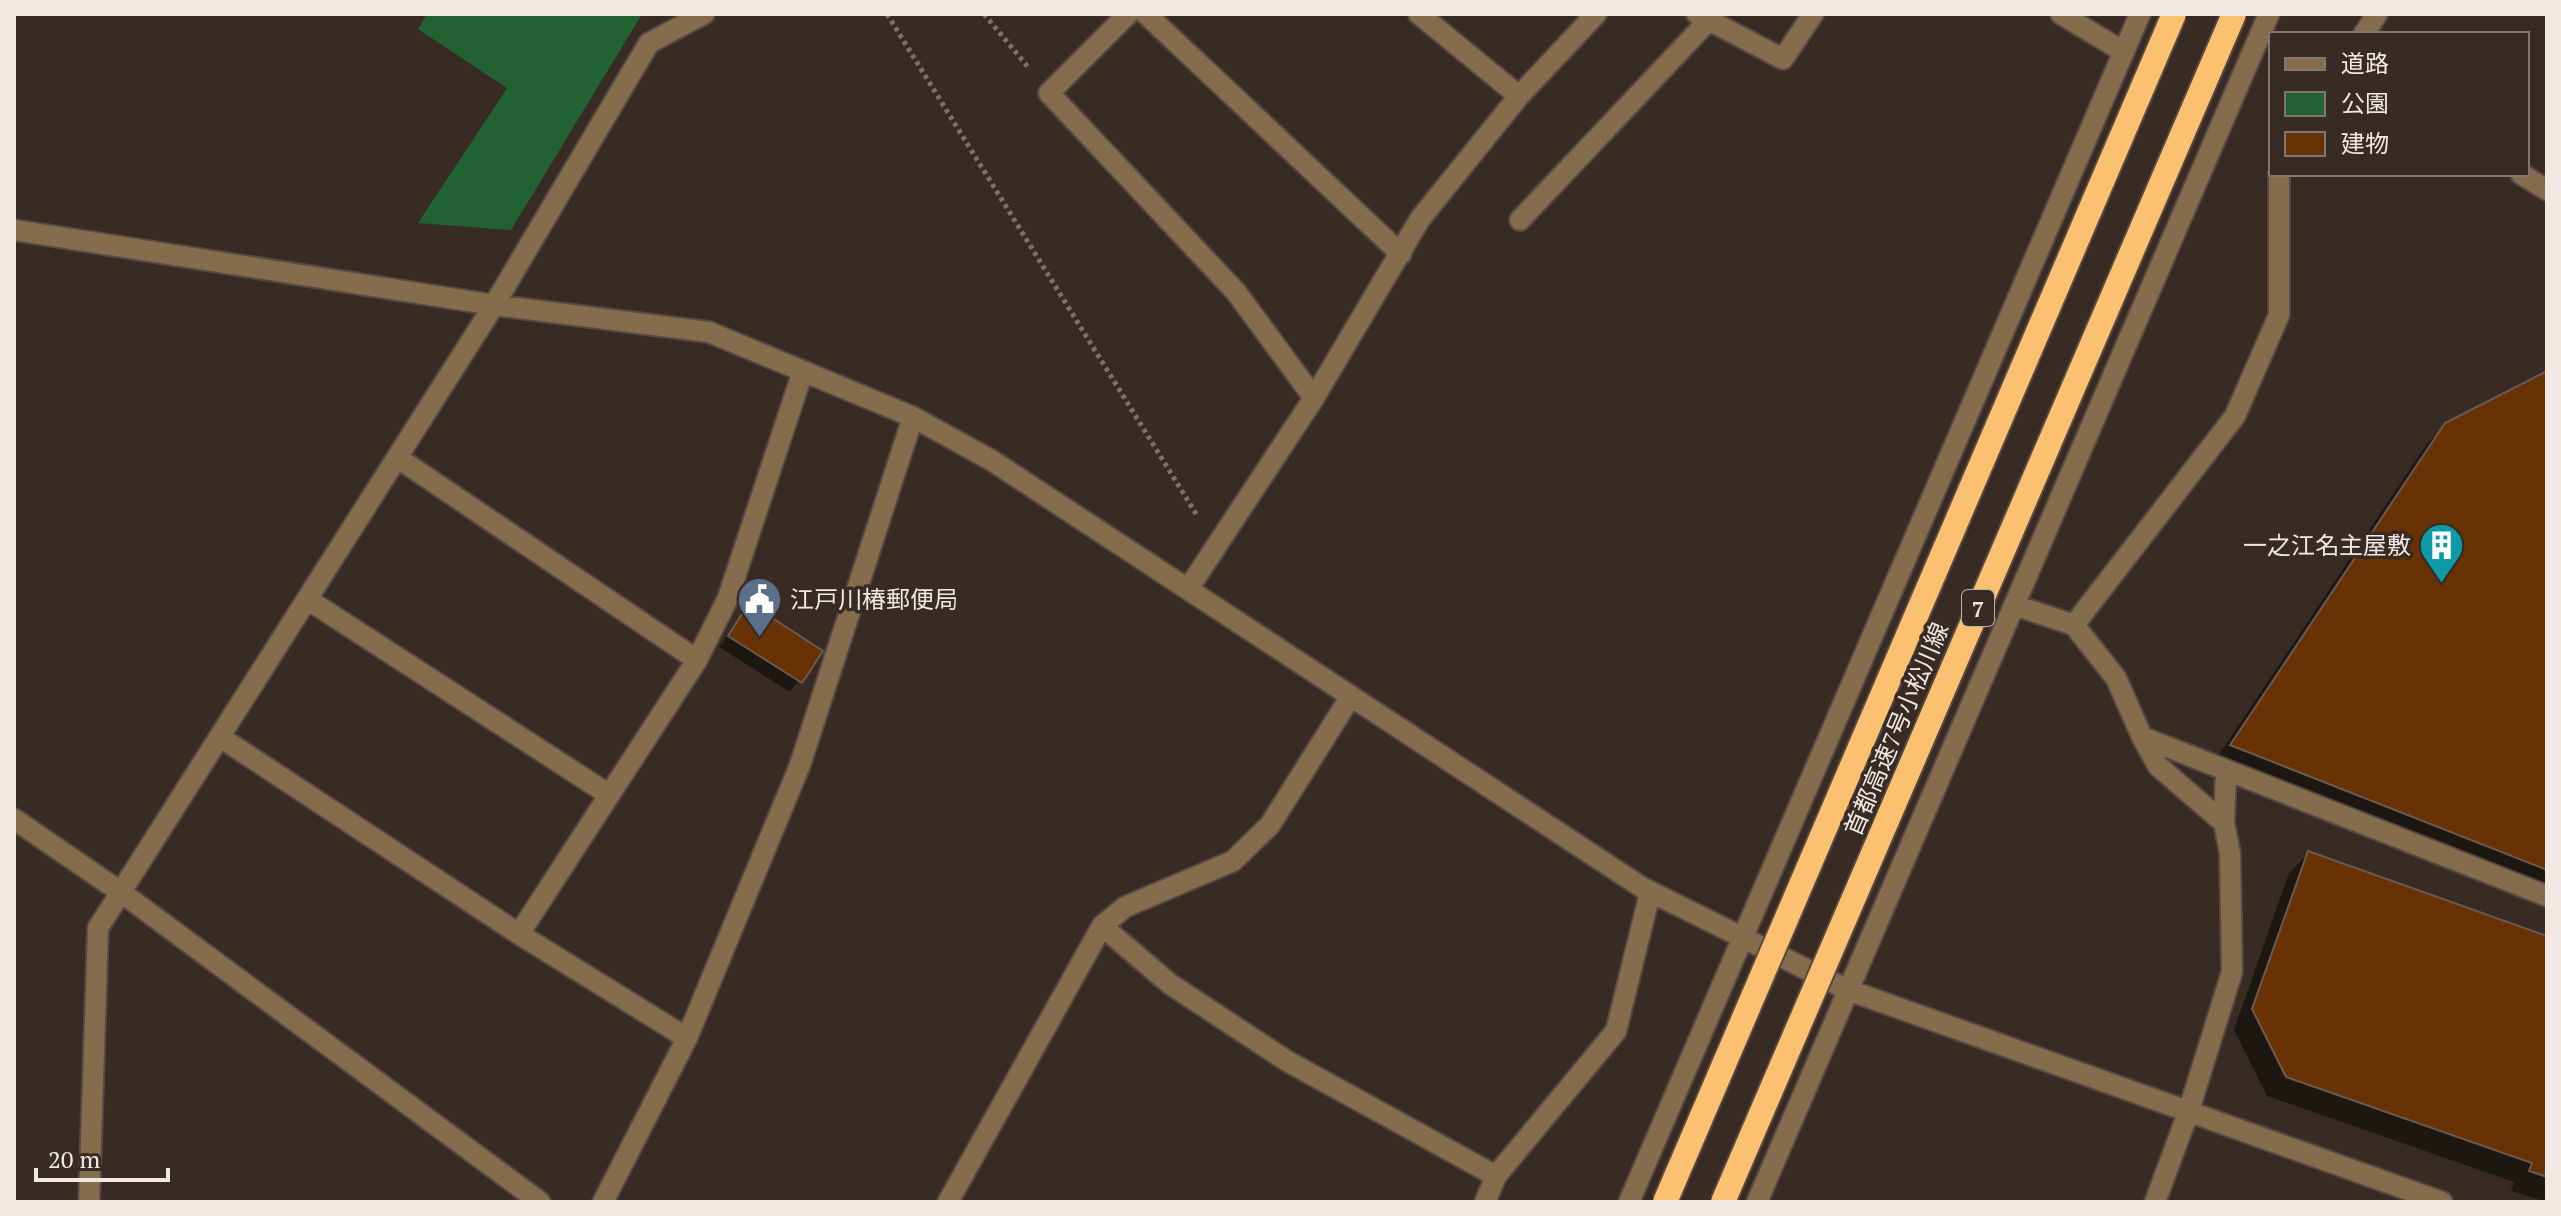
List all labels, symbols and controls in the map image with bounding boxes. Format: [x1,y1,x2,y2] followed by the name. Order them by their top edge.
[2269,32,2529,176] legend
[2341,47,2389,79] text: 道路
[2341,87,2389,119] text: 公園
[2341,127,2389,159] text: 建物
[2418,521,2466,584] building icon: 一之江名主屋敷
[2243,529,2411,561] place label: 一之江名主屋敷
[735,575,783,638] public building icon: 江戸川椿郵便局
[790,583,958,615] place label: 江戸川椿郵便局
[1962,590,1994,626] road number: 7
[1837,617,1955,841] street label: 首都高速7号小松川線
[36,1132,168,1182] scale bar
[48,1143,100,1175] text: 20 m

